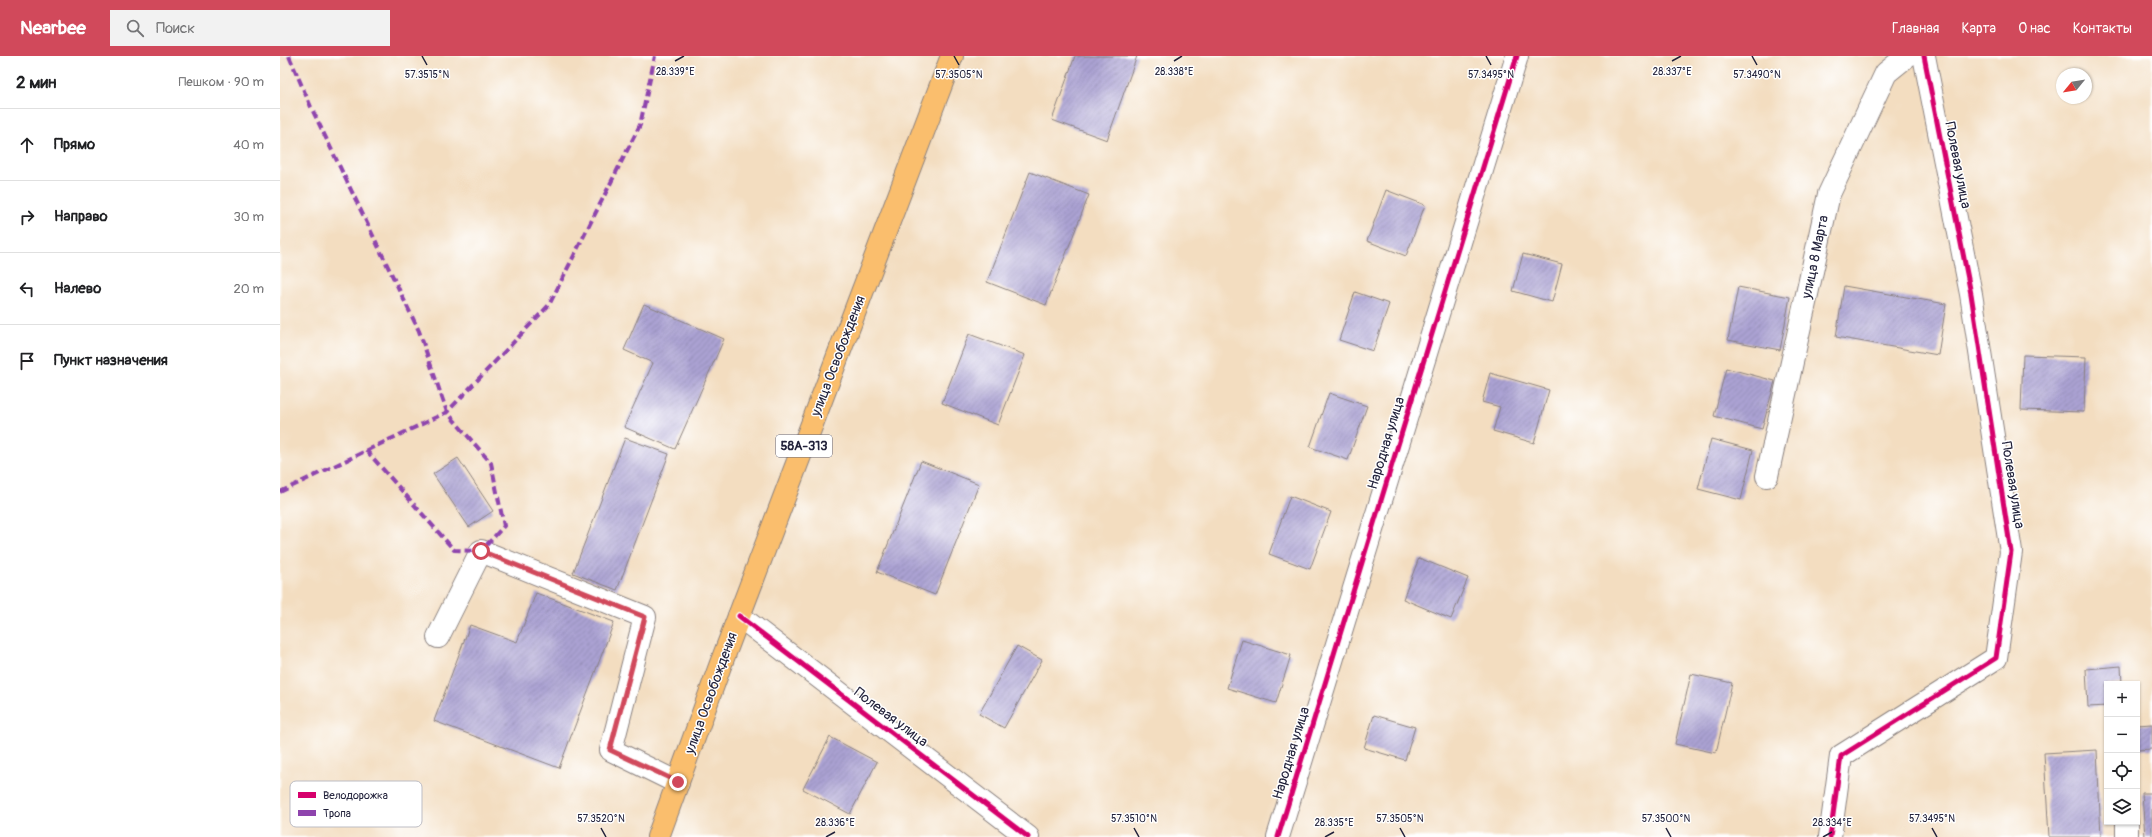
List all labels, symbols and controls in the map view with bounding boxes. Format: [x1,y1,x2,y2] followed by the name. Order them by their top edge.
[110,10,390,46] search box
[20,16,86,40] text: Nearbee
[124,17,146,39] icon: search
[156,19,195,38] text: Поиск
[1892,20,1939,37] text: Главная
[1961,20,1996,37] text: Карта
[2018,20,2051,37] text: О нас
[2073,20,2132,37] text: Контакты
[656,66,694,78] text: 28.339°E
[1155,66,1193,78] text: 28.338°E
[1653,66,1691,78] text: 28.337°E
[2056,68,2092,104] north arrow
[405,69,449,81] text: 57.3515°N
[935,69,983,81] text: 57.3505°N
[1468,69,1514,81] text: 57.3495°N
[1733,69,1781,81] text: 57.3490°N
[16,72,56,93] text: 2 мин
[179,74,264,90] text: Пешком · 90 m
[1941,120,1975,210] street label: Полевая улица
[16,134,38,156] icon: ahead
[54,135,95,154] text: Прямо
[233,137,264,153] text: 40 m
[16,206,38,228] icon: right
[54,207,108,226] text: Направо
[234,209,264,225] text: 30 m
[1798,214,1832,301] street label: улица 8 Марта
[16,278,38,300] icon: left
[54,279,101,298] text: Налево
[233,281,264,297] text: 20 m
[807,293,869,420] street label: улица Освобождения
[16,350,38,372] icon: arrive
[54,351,168,370] text: Пункт назначения
[1364,395,1408,491] street label: Народная улица
[776,435,832,457] road number: 58А-313
[1998,440,2028,530] street label: Полевая улица
[472,542,490,560] route start
[681,630,741,757] street label: улица Освобождения
[2104,681,2140,825] map controls
[2104,681,2140,717] button: +
[851,684,931,750] street label: Полевая улица
[1269,705,1313,801] street label: Народная улица
[2104,717,2140,753] button: −
[2104,753,2140,789] button: locate
[669,773,687,791] route end
[290,781,422,827] legend
[323,789,388,802] text: Велодорожка
[2104,789,2140,825] button: layers
[323,807,351,820] text: Тропа
[577,813,625,825] text: 57.3520°N
[1111,813,1157,825] text: 57.3510°N
[1376,813,1424,825] text: 57.3505°N
[1642,813,1691,825] text: 57.3500°N
[1909,813,1955,825] text: 57.3495°N
[815,817,855,829] text: 28.336°E
[1315,817,1353,829] text: 28.335°E
[1812,817,1852,829] text: 28.334°E

